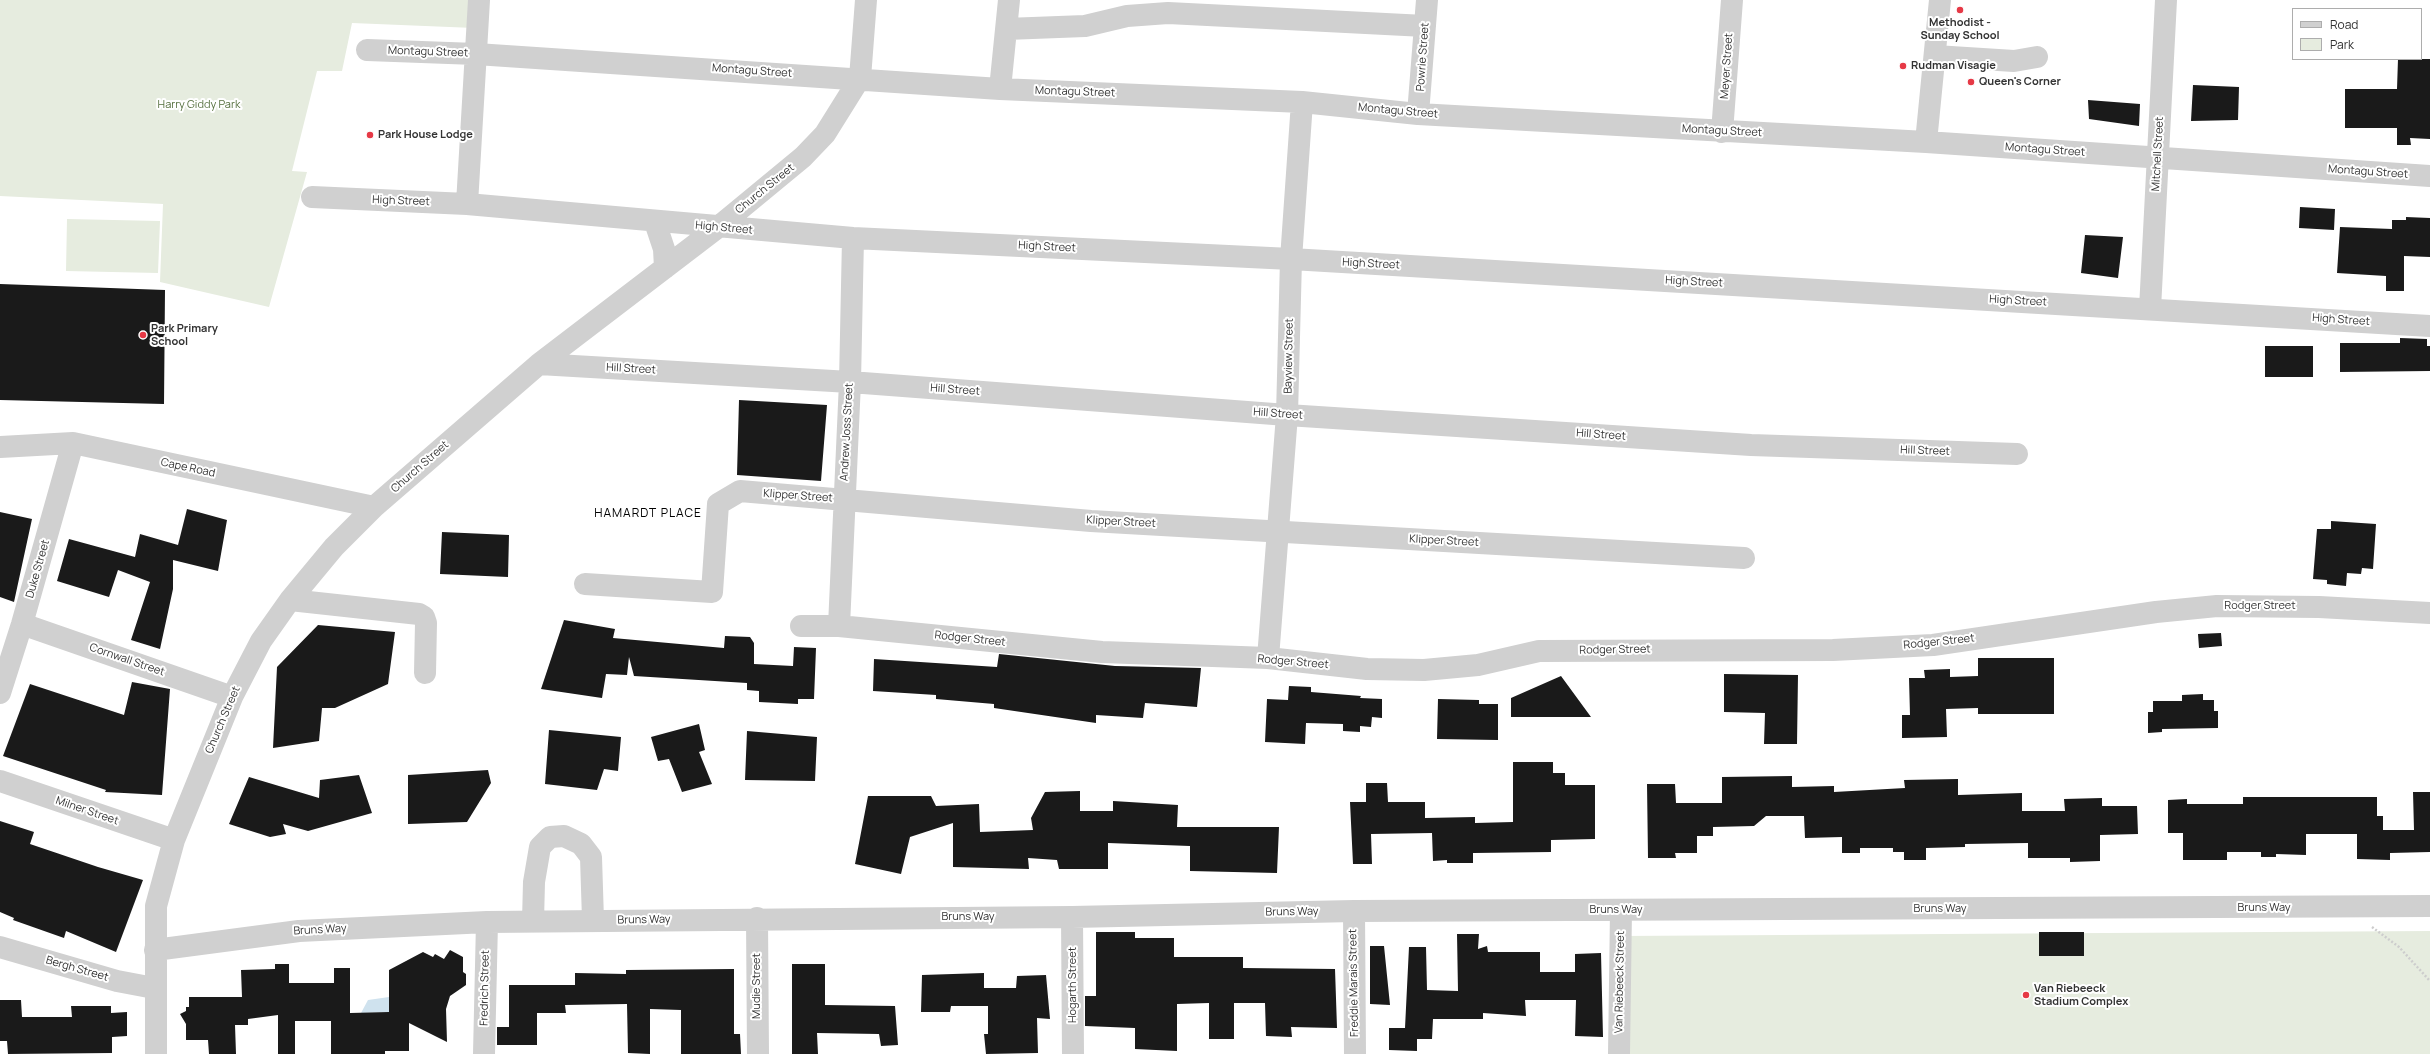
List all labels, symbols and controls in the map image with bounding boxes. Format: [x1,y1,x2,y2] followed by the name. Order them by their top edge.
[1955,5,1965,15] marker: Methodist - Sunday School
[2292,8,2422,60] legend
[1920,16,2000,42] place label: Methodist - Sunday School
[2330,16,2358,33] text: Road
[1414,22,1432,92] street label: Powrie Street
[1718,33,1736,99] street label: Meyer Street
[2330,36,2354,53] text: Park
[388,44,468,60] street label: Montagu Street
[1911,59,1996,73] place label: Rudman Visagie
[1898,61,1908,71] marker: Rudman Visagie
[711,62,793,80] street label: Montagu Street
[1979,75,2061,89] place label: Queen's Corner
[1966,77,1976,87] marker: Queen's Corner
[1035,84,1115,100] street label: Montagu Street
[158,98,240,112] park label: Harry Giddy Park
[1357,101,1439,121] street label: Montagu Street
[2149,116,2167,192] street label: Mitchell Street
[1682,122,1762,140] street label: Montagu Street
[378,128,473,142] place label: Park House Lodge
[365,130,375,140] marker: Park House Lodge
[2004,141,2086,159] street label: Montagu Street
[733,161,797,217] street label: Church Street
[2327,163,2409,181] street label: Montagu Street
[372,193,430,209] street label: High Street
[695,219,753,237] street label: High Street
[1018,239,1076,255] street label: High Street
[1342,256,1400,272] street label: High Street
[1665,274,1723,290] street label: High Street
[1989,293,2047,309] street label: High Street
[2312,311,2370,329] street label: High Street
[1282,318,1296,394] street label: Bayview Street
[151,322,218,348] place label: Park Primary School
[138,330,148,340] marker: Park Primary School
[606,361,656,377] street label: Hill Street
[930,382,980,398] street label: Hill Street
[838,383,856,481] street label: Andrew Joss Street
[1253,406,1303,422] street label: Hill Street
[1576,427,1626,443] street label: Hill Street
[389,438,451,496] street label: Church Street
[1900,444,1950,458] street label: Hill Street
[160,456,216,480] street label: Cape Road
[763,487,833,505] street label: Klipper Street
[594,507,702,521] district label: HAMARDT PLACE
[1086,514,1156,530] street label: Klipper Street
[1409,533,1479,549] street label: Klipper Street
[23,538,53,600] street label: Duke Street
[2224,599,2296,613] street label: Rodger Street
[934,629,1006,649] street label: Rodger Street
[1903,632,1975,652] street label: Rodger Street
[88,641,166,679] street label: Cornwall Street
[1579,643,1651,657] street label: Rodger Street
[1257,652,1329,672] street label: Rodger Street
[203,684,243,756] street label: Church Street
[54,794,120,828] street label: Milner Street
[2237,901,2291,915] street label: Bruns Way
[1913,902,1967,916] street label: Bruns Way
[1589,903,1643,917] street label: Bruns Way
[1265,905,1319,919] street label: Bruns Way
[941,910,995,924] street label: Bruns Way
[617,913,671,927] street label: Bruns Way
[293,922,347,938] street label: Bruns Way
[1346,929,1362,1037] street label: Freddie Marais Street
[1613,931,1627,1033] street label: Van Riebeeck Street
[1066,947,1080,1023] street label: Hogarth Street
[478,950,492,1026] street label: Fredrich Street
[750,953,764,1019] street label: Mudie Street
[44,954,110,984] street label: Bergh Street
[2034,982,2128,1008] place label: Van Riebeeck Stadium Complex
[2021,990,2031,1000] marker: Van Riebeeck Stadium Complex

